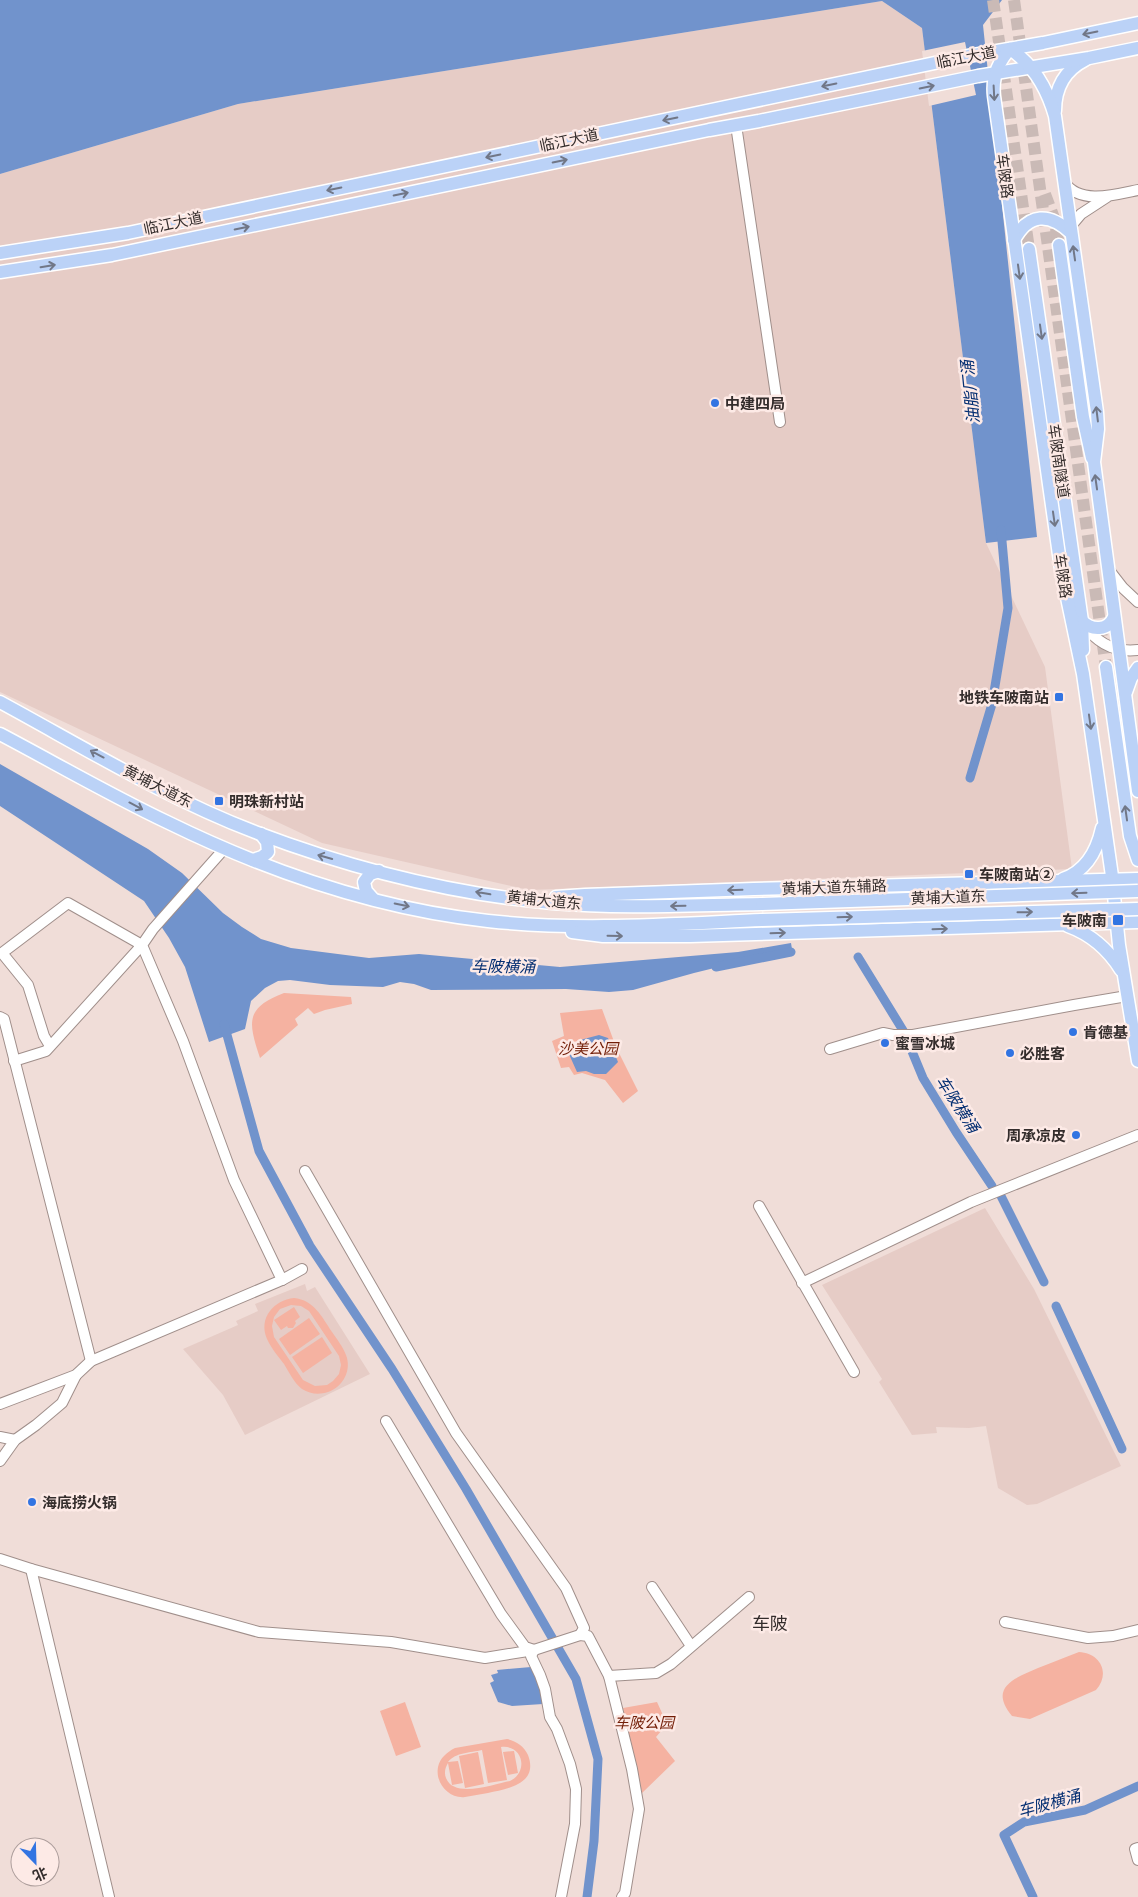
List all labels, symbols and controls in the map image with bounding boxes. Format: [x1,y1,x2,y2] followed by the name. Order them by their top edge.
[1083,29,1099,39] one-way arrow
[935,42,997,72] street label: 临江大道
[821,81,837,91] one-way arrow
[918,81,934,91] one-way arrow
[989,85,998,101] one-way arrow
[662,115,678,124] one-way arrow
[538,124,600,156] street label: 临江大道
[486,151,502,161] one-way arrow
[992,152,1018,200] street label: 车陂路
[552,156,568,165] one-way arrow
[327,185,343,194] one-way arrow
[393,189,409,198] one-way arrow
[142,207,204,239] street label: 临江大道
[234,223,250,232] one-way arrow
[1069,245,1079,261] one-way arrow
[40,261,56,271] one-way arrow
[1014,263,1024,279] one-way arrow
[1036,324,1046,340] one-way arrow
[957,357,983,425] water label: 油脂厂涌
[725,394,785,413] place label: 中建四局
[709,397,721,409] marker: 中建四局
[1092,406,1102,422] one-way arrow
[1044,423,1074,499] street label: 车陂南隧道
[1091,474,1101,490] one-way arrow
[1049,511,1059,527] one-way arrow
[1050,552,1076,600] street label: 车陂路
[959,688,1049,707] place label: 地铁车陂南站
[1053,691,1065,703] marker: 地铁车陂南站
[1085,714,1095,730] one-way arrow
[90,749,105,759] one-way arrow
[120,761,196,811] street label: 黄埔大道东
[229,792,304,811] place label: 明珠新村站
[213,795,225,807] marker: 明珠新村站
[128,801,143,811] one-way arrow
[1121,805,1131,821] one-way arrow
[317,851,333,861] one-way arrow
[979,865,1054,884] place label: 车陂南站②
[963,868,975,880] marker: 车陂南站②
[781,876,887,898] street label: 黄埔大道东辅路
[727,885,743,894] one-way arrow
[910,886,986,908] street label: 黄埔大道东
[506,887,582,913] street label: 黄埔大道东
[475,888,491,898] one-way arrow
[1071,888,1087,898] one-way arrow
[393,901,409,910] one-way arrow
[670,901,686,910] one-way arrow
[1016,907,1033,917] one-way arrow
[1062,911,1107,930] place label: 车陂南
[837,912,853,922] one-way arrow
[1111,913,1125,927] marker: 车陂南
[932,924,948,933] one-way arrow
[769,928,785,938] one-way arrow
[607,931,623,941] one-way arrow
[471,955,537,977] water label: 车陂横涌
[1083,1023,1128,1042] place label: 肯德基
[1067,1026,1079,1038] marker: 肯德基
[895,1034,955,1053] place label: 蜜雪冰城
[879,1037,891,1049] marker: 蜜雪冰城
[558,1039,620,1058] park label: 沙美公园
[1020,1044,1065,1063] place label: 必胜客
[1004,1047,1016,1059] marker: 必胜客
[932,1072,985,1138] water label: 车陂横涌
[1006,1126,1066,1145] place label: 周承凉皮
[1070,1129,1082,1141] marker: 周承凉皮
[42,1493,117,1512] place label: 海底捞火锅
[26,1496,38,1508] marker: 海底捞火锅
[752,1612,788,1635] district label: 车陂
[614,1713,676,1732] park label: 车陂公园
[1015,1785,1084,1821] water label: 车陂横涌
[10,1837,60,1887] north arrow
[30,1863,50,1885] text: 北

